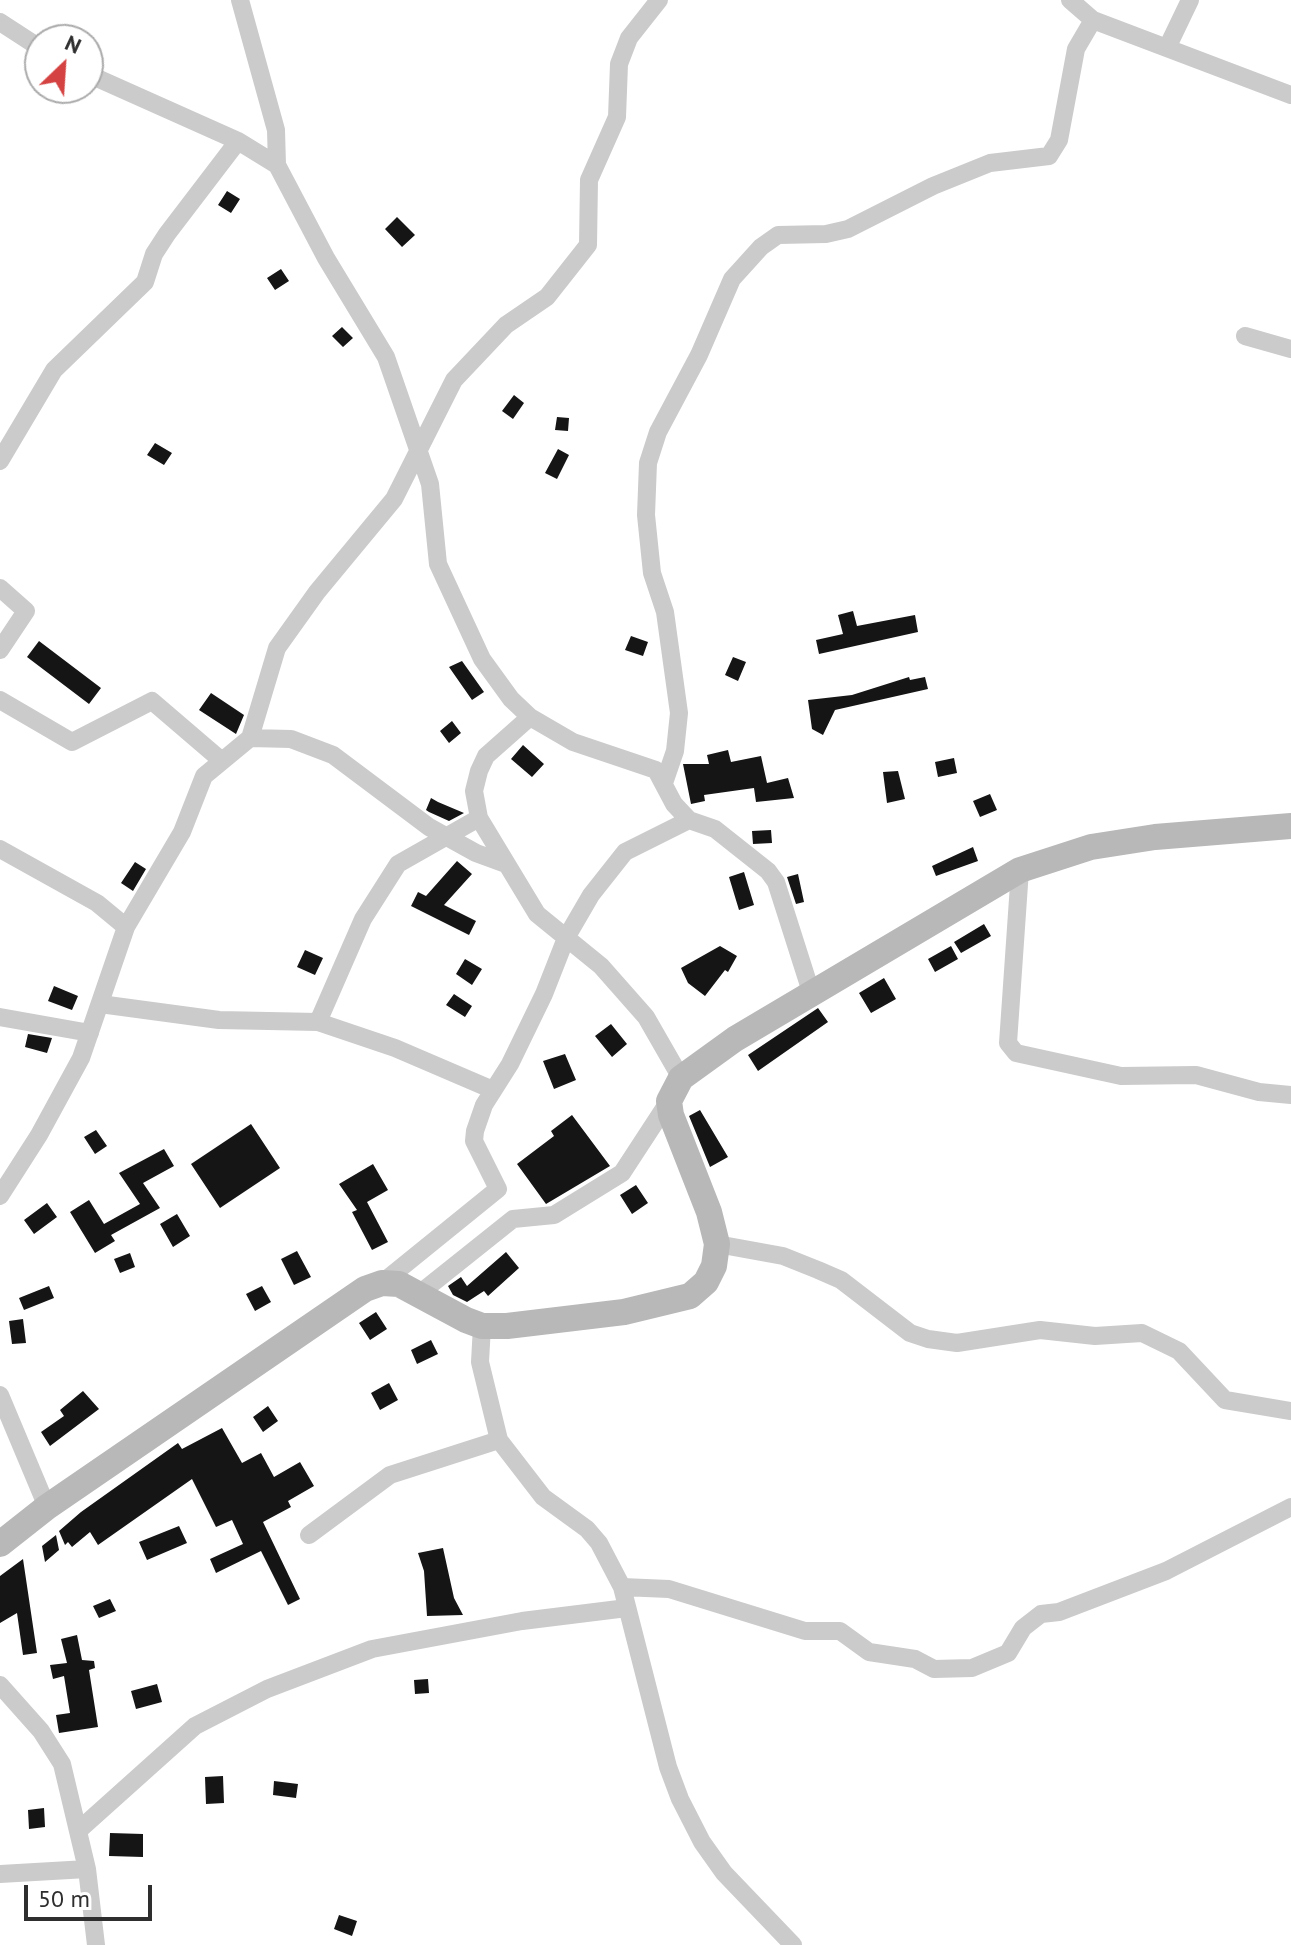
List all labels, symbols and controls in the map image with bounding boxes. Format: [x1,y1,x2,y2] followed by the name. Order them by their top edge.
[24,24,104,104] north arrow
[61,28,86,60] text: N
[28,1869,156,1919] scale bar
[38,1883,90,1914] text: 50 m

